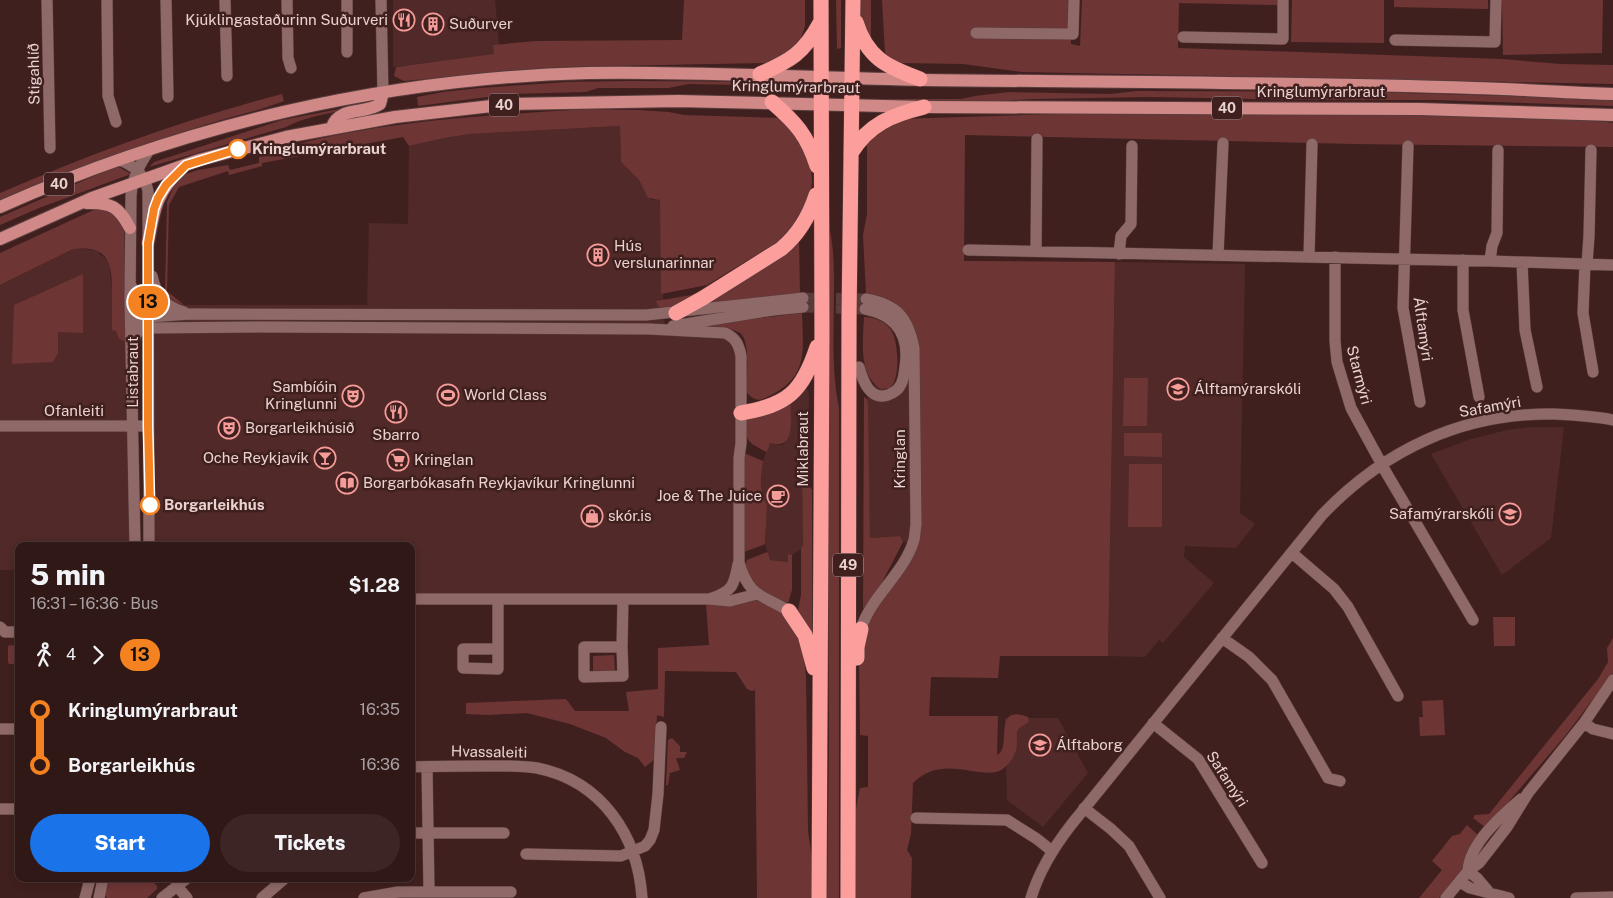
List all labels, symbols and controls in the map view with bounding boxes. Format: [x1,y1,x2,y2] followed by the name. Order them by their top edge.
[392,8,416,32] restaurant icon: Kjúklingastaðurinn Suðurveri
[185,11,388,28] place label: Kjúklingastaðurinn Suðurveri
[421,12,445,36] building icon: Suðurver
[449,15,513,32] place label: Suðurver
[24,43,43,105] street label: Stigahlíð
[731,77,861,96] street label: Kringlumýrarbraut
[1257,83,1386,100] street label: Kringlumýrarbraut
[489,94,519,116] road number: 40
[1212,96,1242,120] road number: 40
[228,139,248,159] marker: Kringlumýrarbraut
[252,140,386,157] place label: Kringlumýrarbraut
[44,172,74,195] road number: 40
[614,237,715,271] place label: Hús verslunarinnar
[586,243,610,267] building icon: Hús verslunarinnar
[126,286,170,318] line badge: 13
[138,291,158,312] text: 13
[1411,296,1436,362] street label: Álftamýri
[124,336,141,408] street label: Listabraut
[1344,344,1375,406] street label: Starmýri
[1166,377,1190,401] school or university icon: Álftamýrarskóli
[265,378,337,412] place label: Sambíóin Kringlunni
[1194,380,1301,397] place label: Álftamýrarskóli
[436,383,460,407] sports icon: World Class
[341,384,365,408] theatre icon: Sambíóin Kringlunni
[464,386,547,403] place label: World Class
[1458,393,1522,420] street label: Safamýri
[384,400,408,424] restaurant icon: Sbarro
[44,402,104,419] street label: Ofanleiti
[794,411,811,487] street label: Miklabraut
[217,416,241,440] theatre icon: Borgarleikhúsið
[245,419,355,436] place label: Borgarleikhúsið
[372,426,420,443] place label: Sbarro
[891,429,908,489] street label: Kringlan
[313,446,337,470] bar icon: Oche Reykjavík
[386,448,410,472] supermarket icon: Kringlan
[203,449,309,466] place label: Oche Reykjavík
[414,451,473,468] place label: Kringlan
[335,471,359,495] library icon: Borgarbókasafn Reykjavíkur Kringlunni
[363,474,635,491] place label: Borgarbókasafn Reykjavíkur Kringlunni
[766,484,790,508] cafe icon: Joe & The Juice
[657,487,762,504] place label: Joe & The Juice
[140,495,160,515] marker: Borgarleikhús
[164,496,265,513] place label: Borgarleikhús
[1498,502,1522,526] school or university icon: Safamýrarskóli
[580,504,604,528] shop icon: skór.is
[1389,505,1494,522] place label: Safamýrarskóli
[608,507,652,524] place label: skór.is
[833,554,863,576] road number: 49
[30,558,105,591] text: 5 min
[349,574,400,596] text: $1.28
[30,594,158,613] text: 16:31 – 16:36 · Bus
[30,641,58,669] icon: walk
[84,641,112,669] icon: forward
[130,644,150,665] text: 13
[66,645,76,664] text: 4
[68,699,238,721] text: Kringlumýrarbraut
[360,700,400,719] text: 16:35
[1028,733,1052,757] school or university icon: Álftaborg
[1056,736,1123,753] place label: Álftaborg
[451,742,527,761] street label: Hvassaleiti
[1203,748,1252,810] street label: Safamýri
[68,754,195,776] text: Borgarleikhús
[360,755,400,774] text: 16:36
[30,814,210,872] button: Start
[220,814,400,872] button: Tickets

